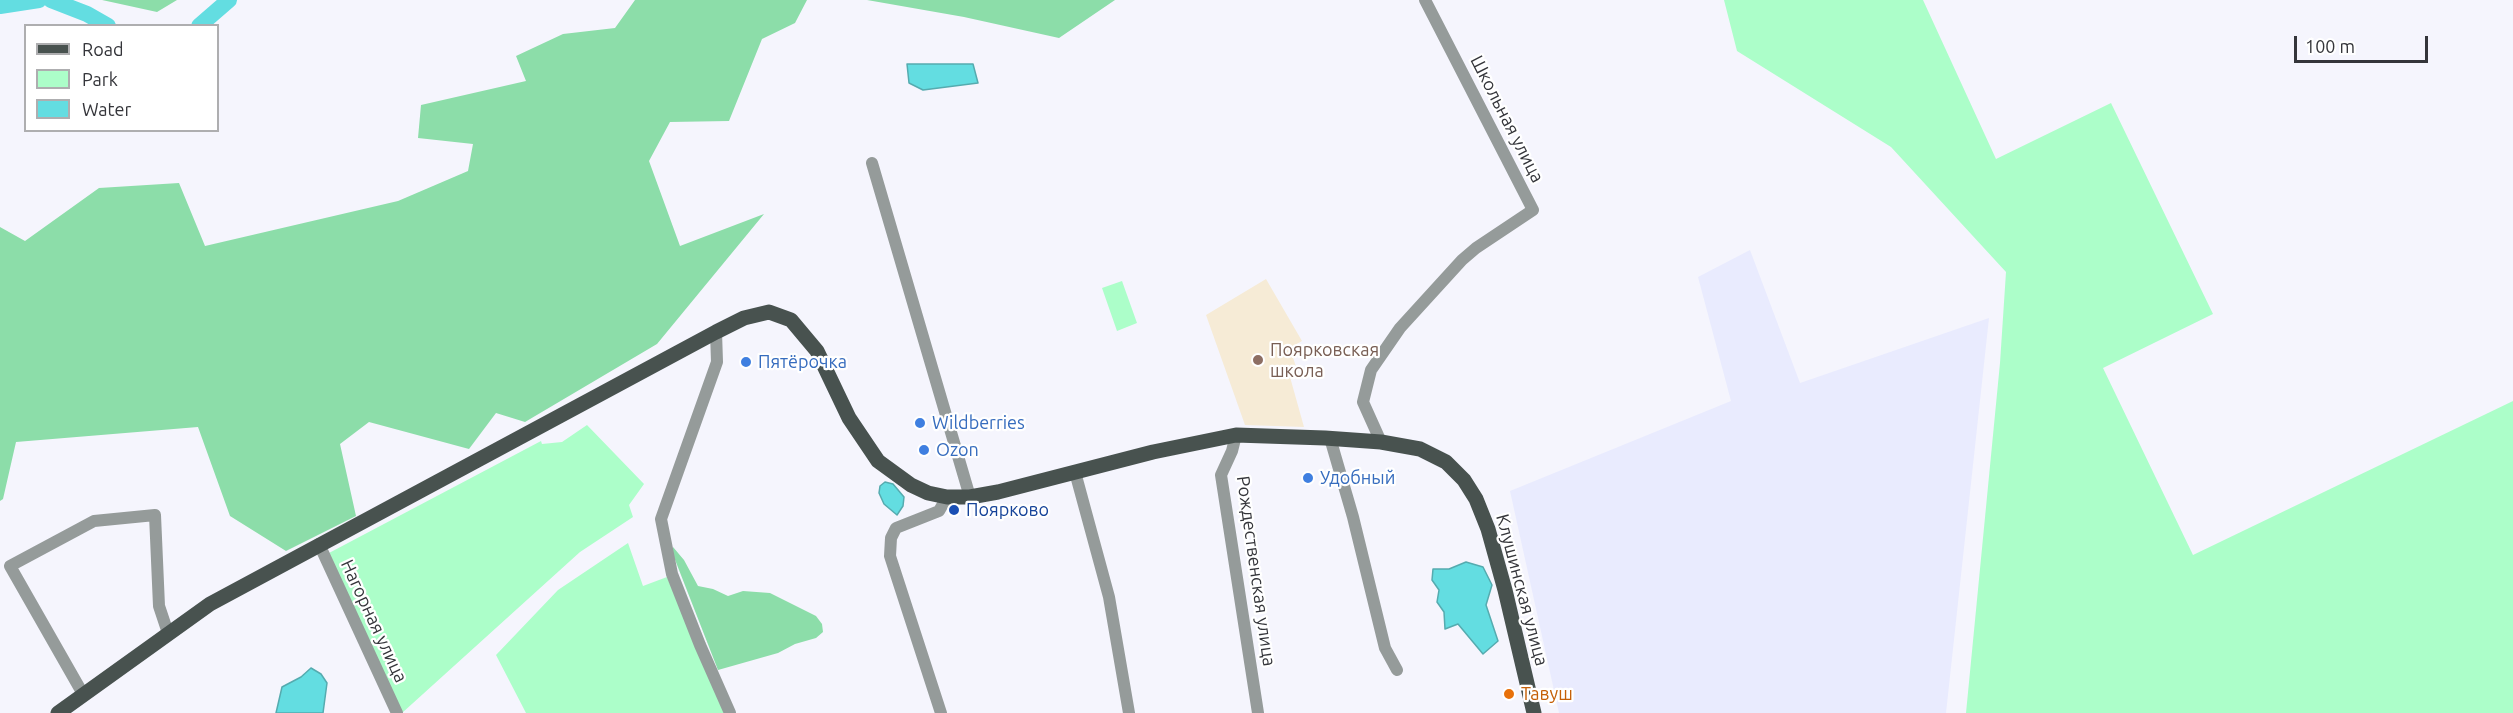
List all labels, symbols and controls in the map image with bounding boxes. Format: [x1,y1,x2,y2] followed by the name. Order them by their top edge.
[24,24,219,132] legend
[2297,24,2430,62] scale bar
[2305,36,2355,56] text: 100 m
[82,39,124,59] text: Road
[1466,52,1548,186] street label: Школьная улица
[82,69,118,89] text: Park
[82,99,131,119] text: Water
[1270,339,1379,382] place label: Поярковская школа
[758,351,847,373] place label: Пятёрочка
[1251,353,1265,367] marker: Поярковская школа
[739,355,753,369] marker: Пятёрочка
[932,412,1025,434] place label: Wildberries
[913,416,927,430] marker: Wildberries
[936,439,979,461] place label: Ozon
[917,443,931,457] marker: Ozon
[1320,467,1395,489] place label: Удобный
[1301,471,1315,485] marker: Удобный
[1232,474,1280,668] street label: Рождественская улица
[966,499,1049,521] place label: Поярково
[947,503,961,517] marker: Поярково
[1491,512,1553,668] street label: Клушинская улица
[336,556,412,686] street label: Нагорная улица
[1521,683,1573,705] place label: Тавуш
[1502,687,1516,701] marker: Тавуш

